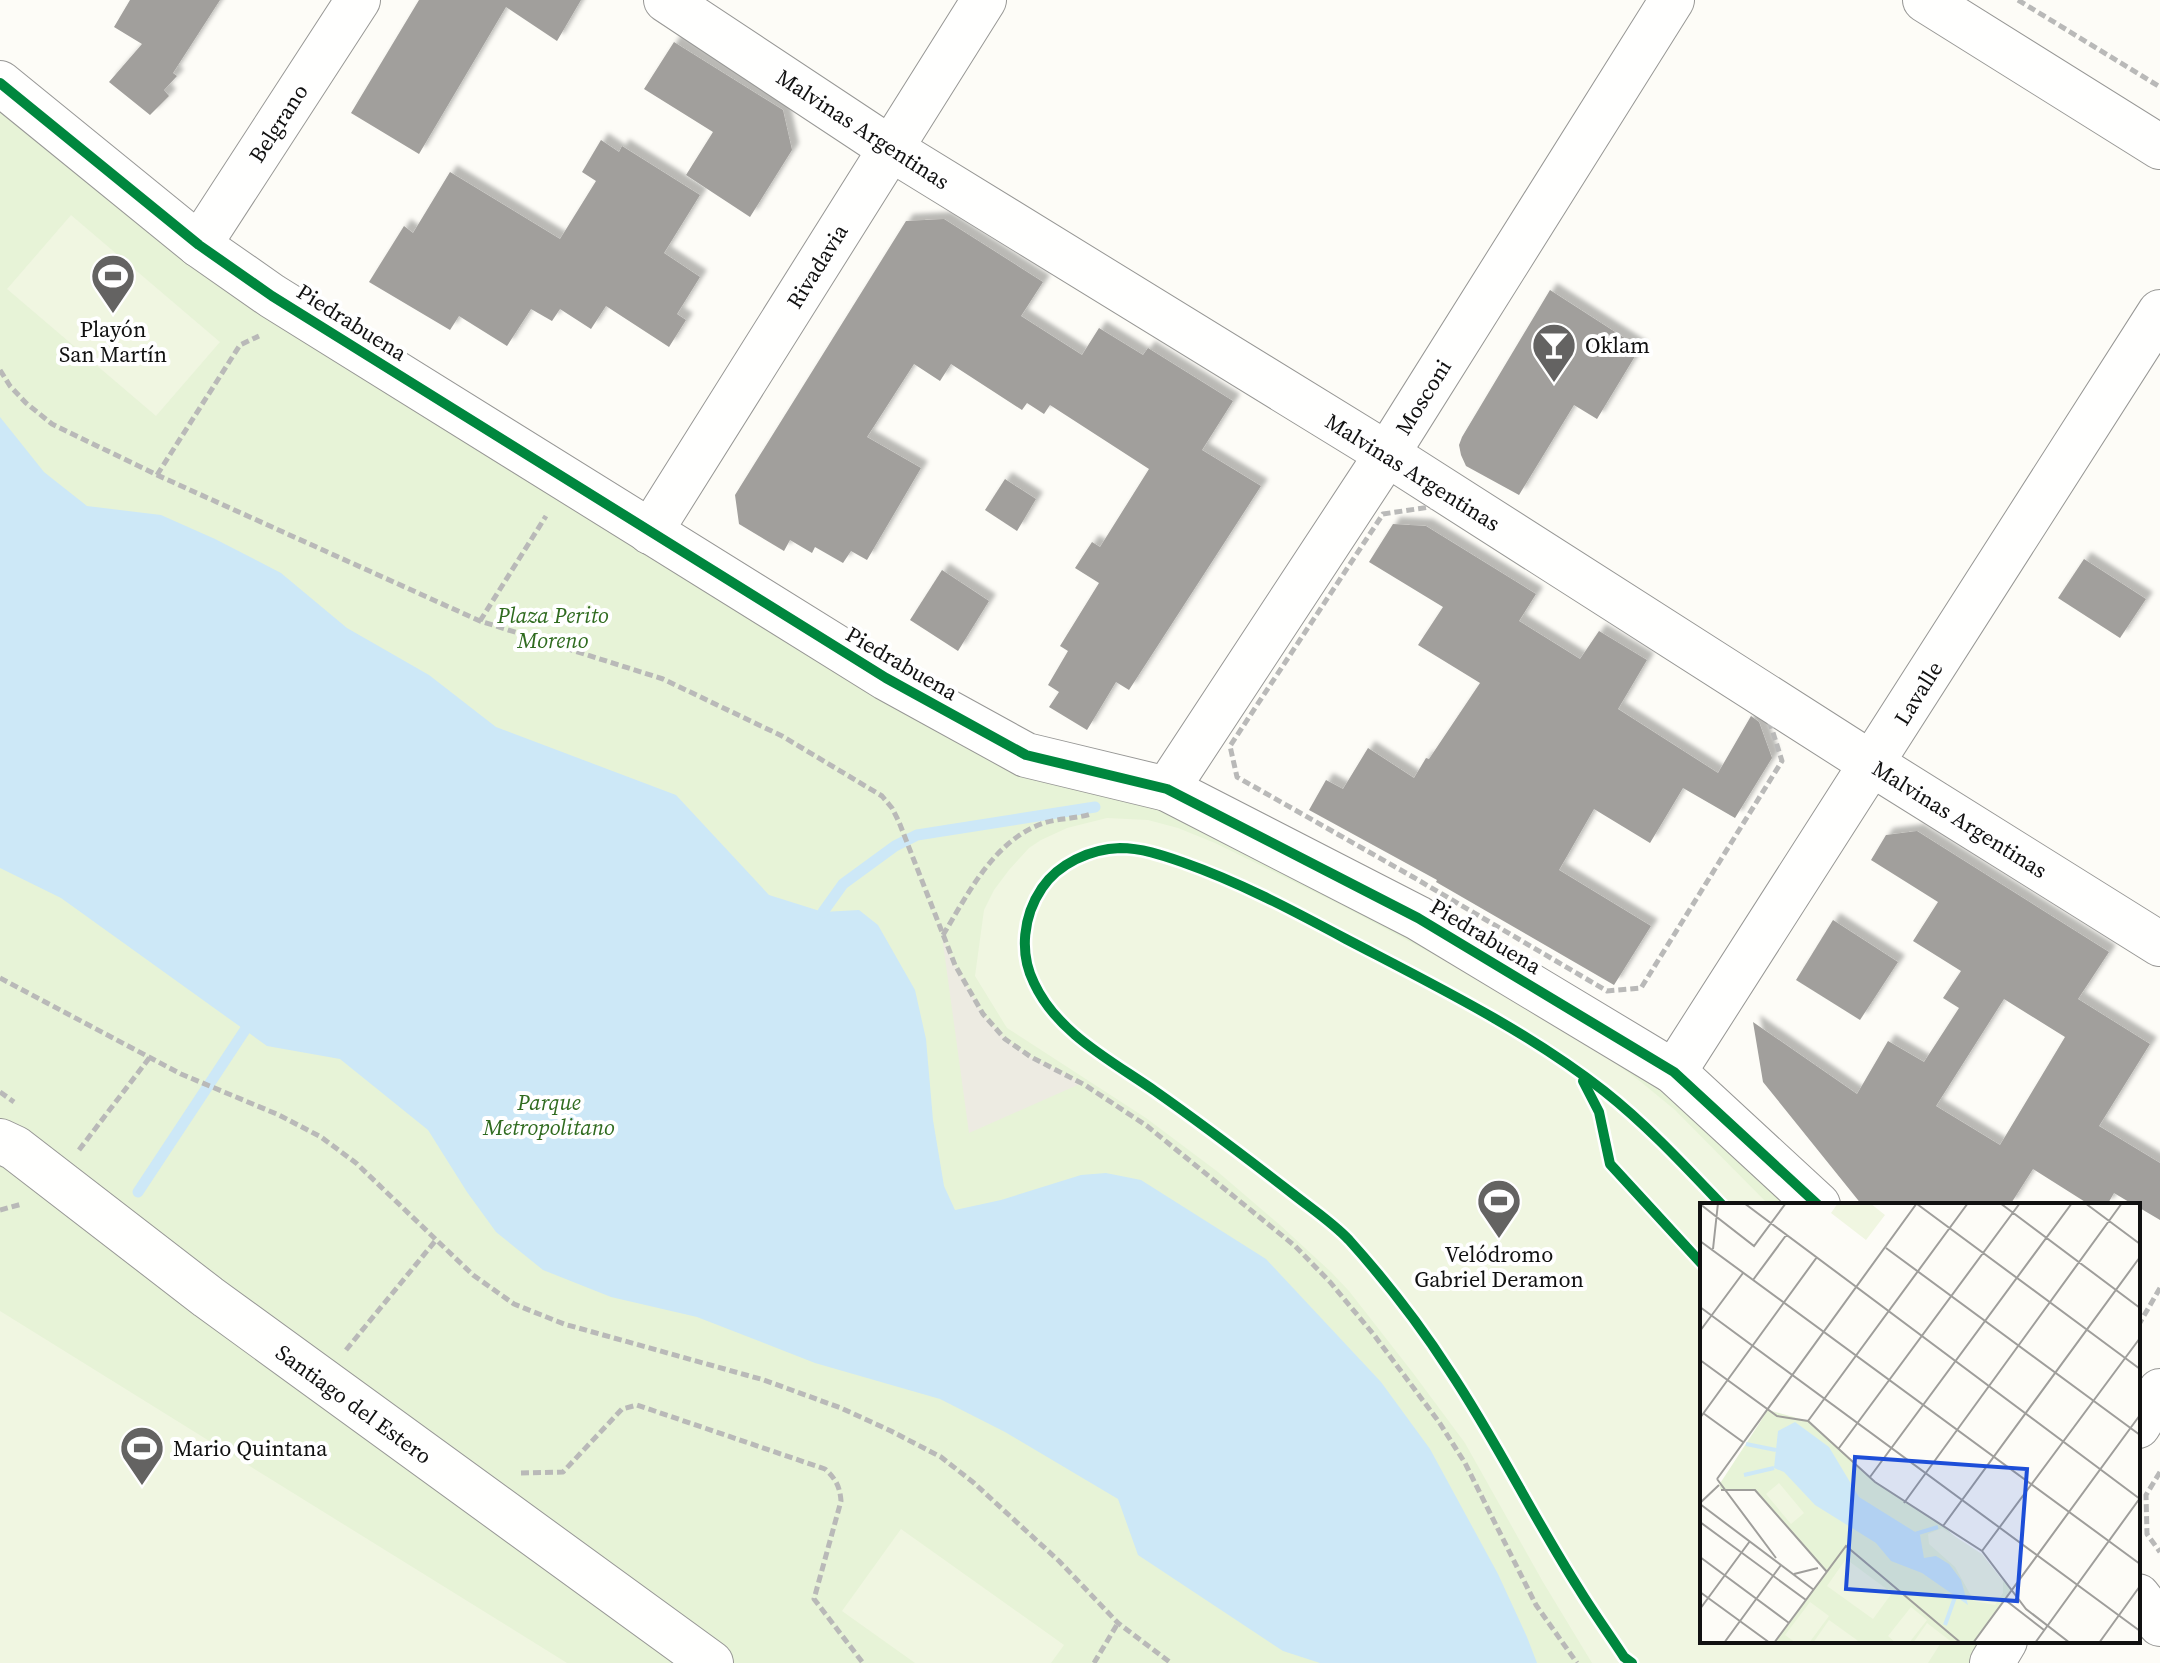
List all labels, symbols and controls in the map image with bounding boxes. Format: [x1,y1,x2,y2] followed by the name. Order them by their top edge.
[771,62,955,196] street label: Malvinas Argentinas
[241,78,315,168] street label: Belgrano
[779,217,855,314] street label: Rivadavia
[89,252,137,315] sports icon: Playón San Martín
[291,276,413,368] street label: Piedrabuena
[59,314,167,369] place label: Playón San Martín
[1530,321,1578,384] bar icon: Oklam
[1585,330,1650,360] place label: Oklam
[1388,354,1458,440] street label: Mosconi
[1320,406,1506,538] street label: Malvinas Argentinas
[496,600,609,655] park label: Plaza Perito Moreno
[841,619,964,708] street label: Piedrabuena
[1887,655,1949,731] street label: Lavalle
[1867,753,2053,885] street label: Malvinas Argentinas
[1425,891,1548,981] street label: Piedrabuena
[482,1087,615,1142] park label: Parque Metropolitano
[1475,1177,1523,1240] sports icon: Velódromo Gabriel Deramon
[1700,1203,2140,1643] inset map
[1414,1239,1584,1294] place label: Velódromo Gabriel Deramon
[270,1337,438,1471] street label: Santiago del Estero
[118,1424,166,1487] sports icon: Mario Quintana
[173,1433,328,1463] place label: Mario Quintana

